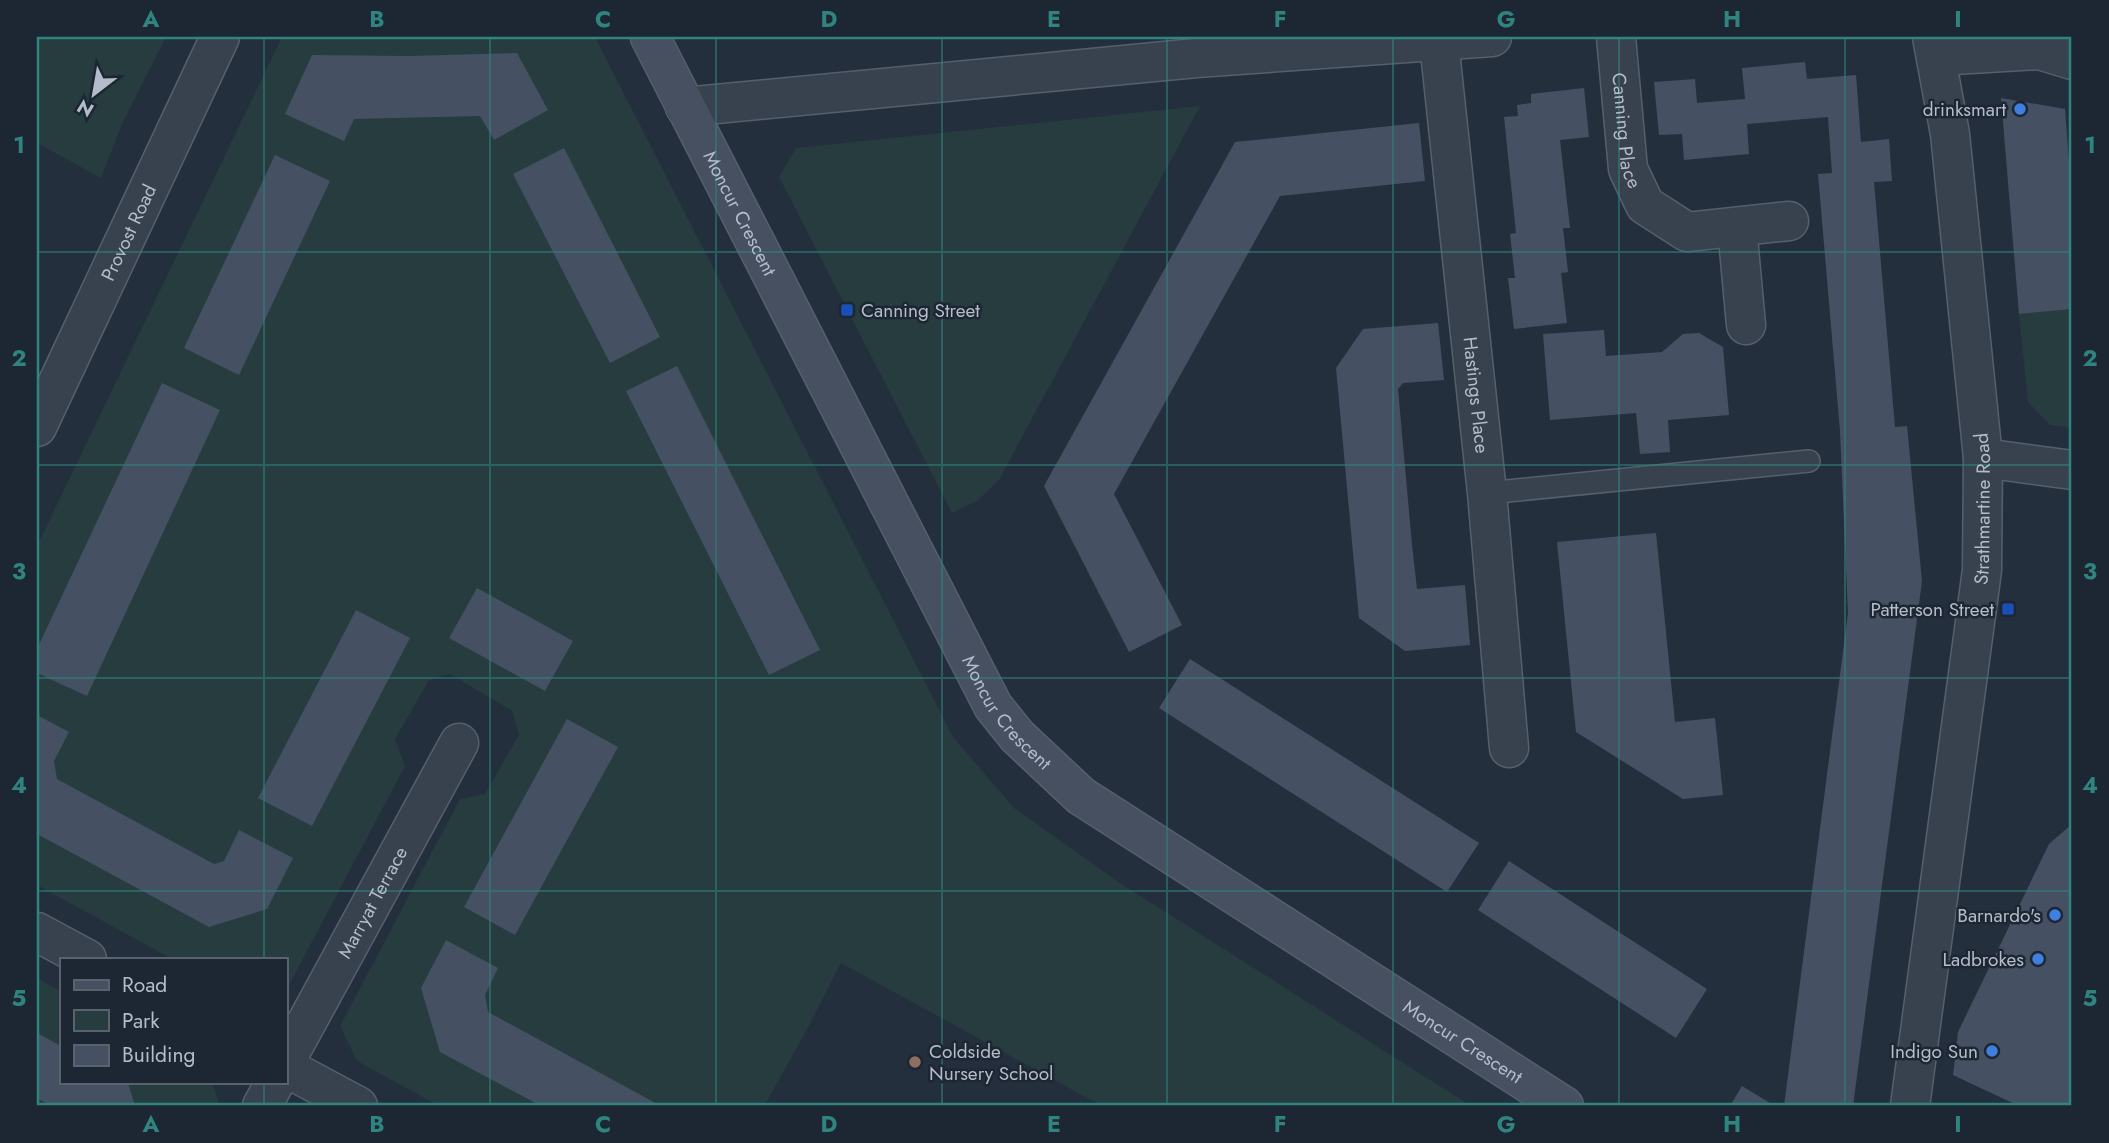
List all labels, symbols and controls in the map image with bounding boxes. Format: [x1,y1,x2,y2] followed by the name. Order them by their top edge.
[142,2,160,36] text: A
[369,2,385,36] text: B
[595,2,611,36] text: C
[821,2,838,36] text: D
[1047,2,1061,36] text: E
[1274,2,1286,36] text: F
[1497,2,1515,36] text: G
[1723,2,1741,36] text: H
[1954,2,1962,36] text: I
[60,60,130,130] north arrow
[1606,71,1649,193] street label: Canning Place
[72,93,99,124] text: N
[1923,96,2006,123] place label: drinksmart
[2012,101,2028,117] marker: drinksmart
[13,128,25,162] text: 1
[2084,128,2096,162] text: 1
[697,146,784,281] street label: Moncur Crescent
[94,180,163,285] street label: Provost Road
[861,297,980,324] place label: Canning Street
[839,302,855,318] marker: Canning Street
[1457,335,1496,455] street label: Hastings Place
[11,341,27,375] text: 2
[2082,341,2098,375] text: 2
[1967,432,1997,586] street label: Strathmartine Road
[12,554,26,588] text: 3
[2083,554,2097,588] text: 3
[1871,596,1994,623] place label: Patterson Street
[2000,601,2016,617] marker: Patterson Street
[956,651,1058,776] street label: Moncur Crescent
[11,768,27,802] text: 4
[2082,768,2098,802] text: 4
[331,841,414,963] street label: Marryat Terrace
[1957,902,2041,929] place label: Barnardo's
[2047,907,2063,923] marker: Barnardo's
[1943,946,2024,973] place label: Ladbrokes
[2030,951,2046,967] marker: Ladbrokes
[60,958,287,1084] legend
[122,970,167,1000] text: Road
[12,981,26,1015] text: 5
[2083,981,2097,1015] text: 5
[1398,993,1529,1090] street label: Moncur Crescent
[122,1006,160,1036] text: Park
[929,1038,1053,1087] place label: Coldside Nursery School
[1890,1038,1978,1065] place label: Indigo Sun
[122,1040,195,1070] text: Building
[1984,1043,2000,1059] marker: Indigo Sun
[907,1054,923,1070] marker: Coldside Nursery School
[142,1107,160,1141] text: A
[369,1107,385,1141] text: B
[595,1107,611,1141] text: C
[821,1107,838,1141] text: D
[1047,1107,1061,1141] text: E
[1274,1107,1286,1141] text: F
[1497,1107,1515,1141] text: G
[1723,1107,1741,1141] text: H
[1954,1107,1962,1141] text: I

